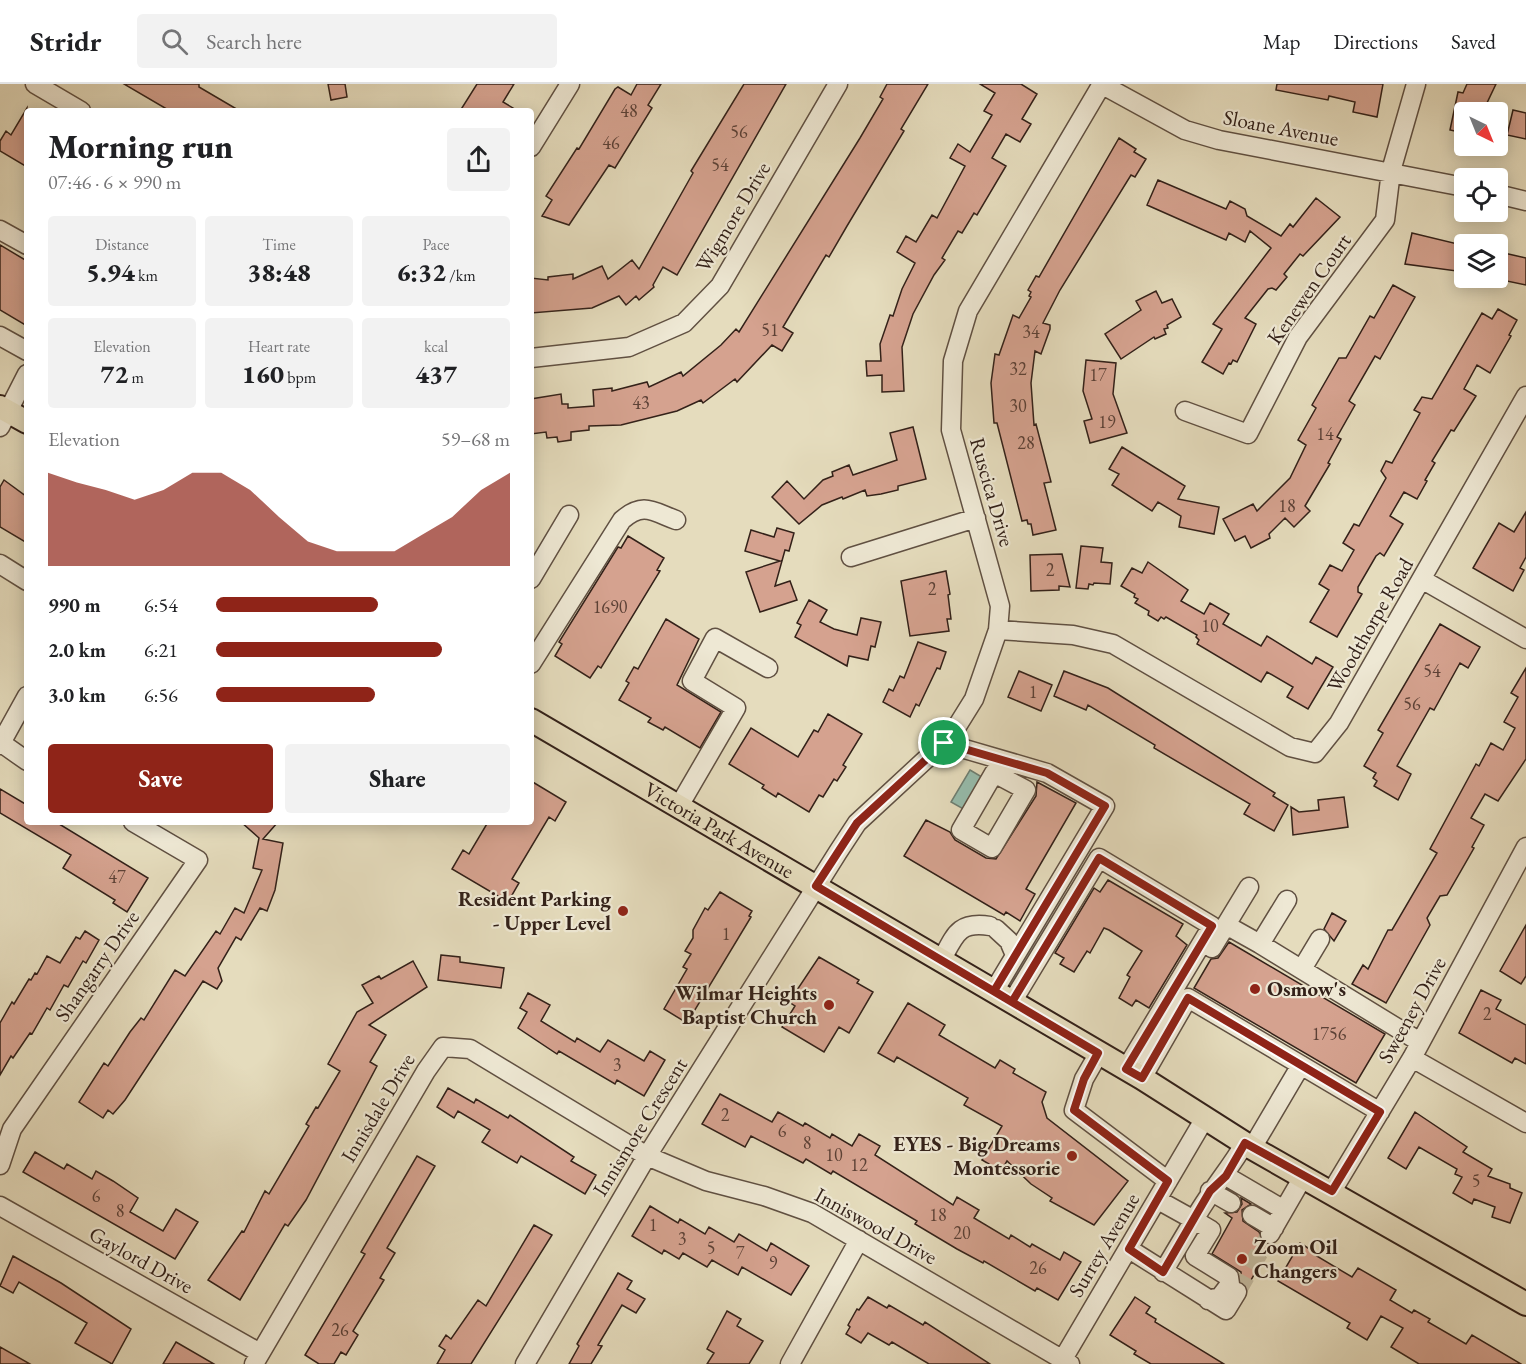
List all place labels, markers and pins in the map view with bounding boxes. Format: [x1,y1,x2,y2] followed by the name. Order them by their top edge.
[918,717,969,768] pin
[458,885,611,936] place label: Resident Parking - Upper Level
[616,904,630,918] marker: Resident Parking - Upper Level
[1267,975,1346,1002] place label: Osmow's
[675,979,817,1030] place label: Wilmar Heights Baptist Church
[1248,982,1262,996] marker: Osmow's
[822,998,836,1012] marker: Wilmar Heights Baptist Church
[893,1130,1060,1181] place label: EYES - Big Dreams Montessorie
[1065,1149,1079,1163] marker: EYES - Big Dreams Montessorie
[1254,1233,1338,1284] place label: Zoom Oil Changers
[1235,1252,1249,1266] marker: Zoom Oil Changers

